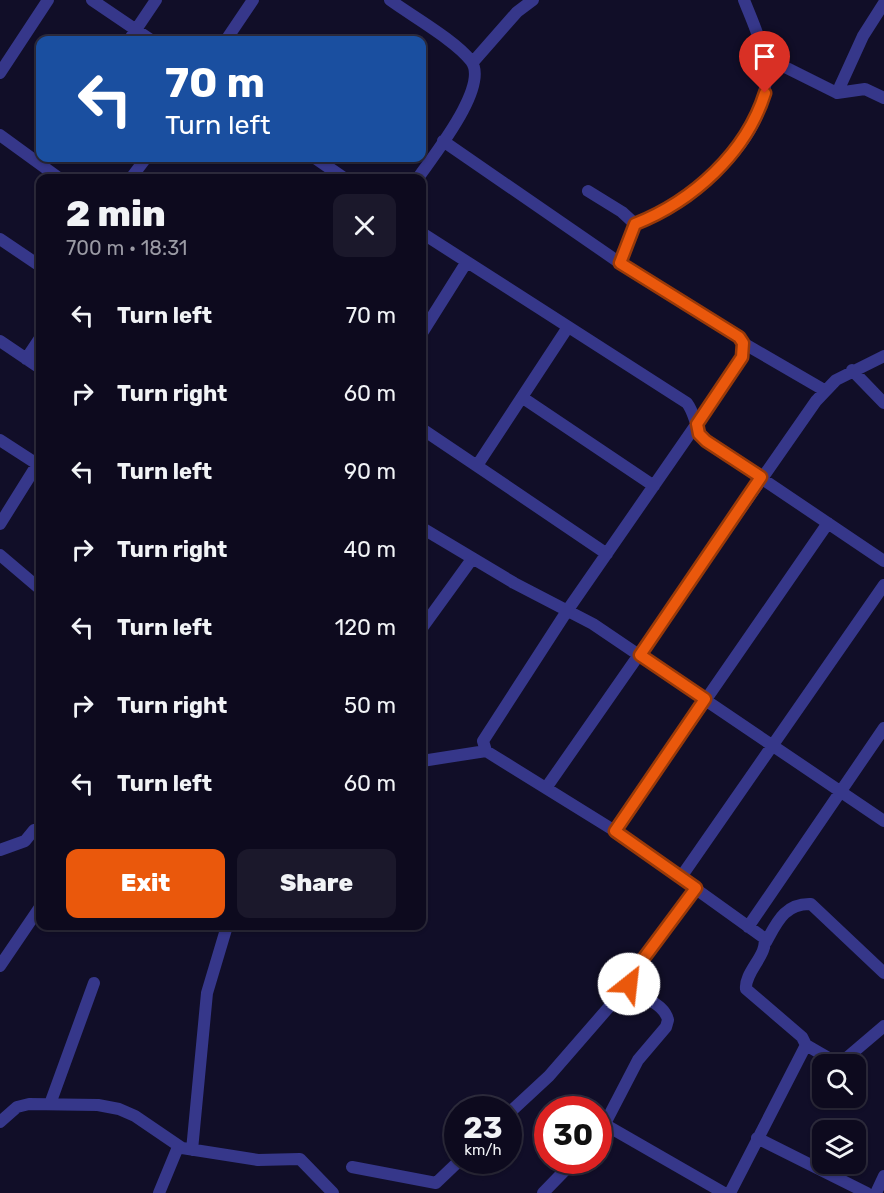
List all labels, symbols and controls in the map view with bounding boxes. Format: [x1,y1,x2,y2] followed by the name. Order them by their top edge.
[739,31,790,93] pin
[748,40,781,73] icon: arrive
[165,58,265,108] text: 70 m
[66,60,144,138] icon: left
[165,109,270,141] text: Turn left
[66,192,166,235] text: 2 min
[333,194,396,257] button: close
[66,236,187,260] text: 700 m · 18:31
[66,299,99,332] icon: left
[117,302,212,329] text: Turn left
[346,302,396,329] text: 70 m
[66,377,99,410] icon: right
[117,380,227,407] text: Turn right
[344,380,396,407] text: 60 m
[66,455,99,488] icon: left
[117,458,212,485] text: Turn left
[344,458,396,485] text: 90 m
[66,533,99,566] icon: right
[117,536,227,563] text: Turn right
[343,536,396,563] text: 40 m
[66,611,99,644] icon: left
[117,614,212,641] text: Turn left
[335,614,396,641] text: 120 m
[66,689,99,722] icon: right
[117,692,227,719] text: Turn right
[344,692,396,719] text: 50 m
[66,767,99,800] icon: left
[117,770,212,797] text: Turn left
[344,770,396,797] text: 60 m
[66,849,225,918] button: Exit
[237,849,396,918] button: Share
[597,952,661,1016] position arrow
[812,1054,866,1174] map controls
[812,1054,866,1108] button: search
[534,1096,612,1174] speed limit sign: 30
[463,1110,503,1146] text: 23
[812,1120,866,1174] button: layers
[464,1141,502,1159] text: km/h

